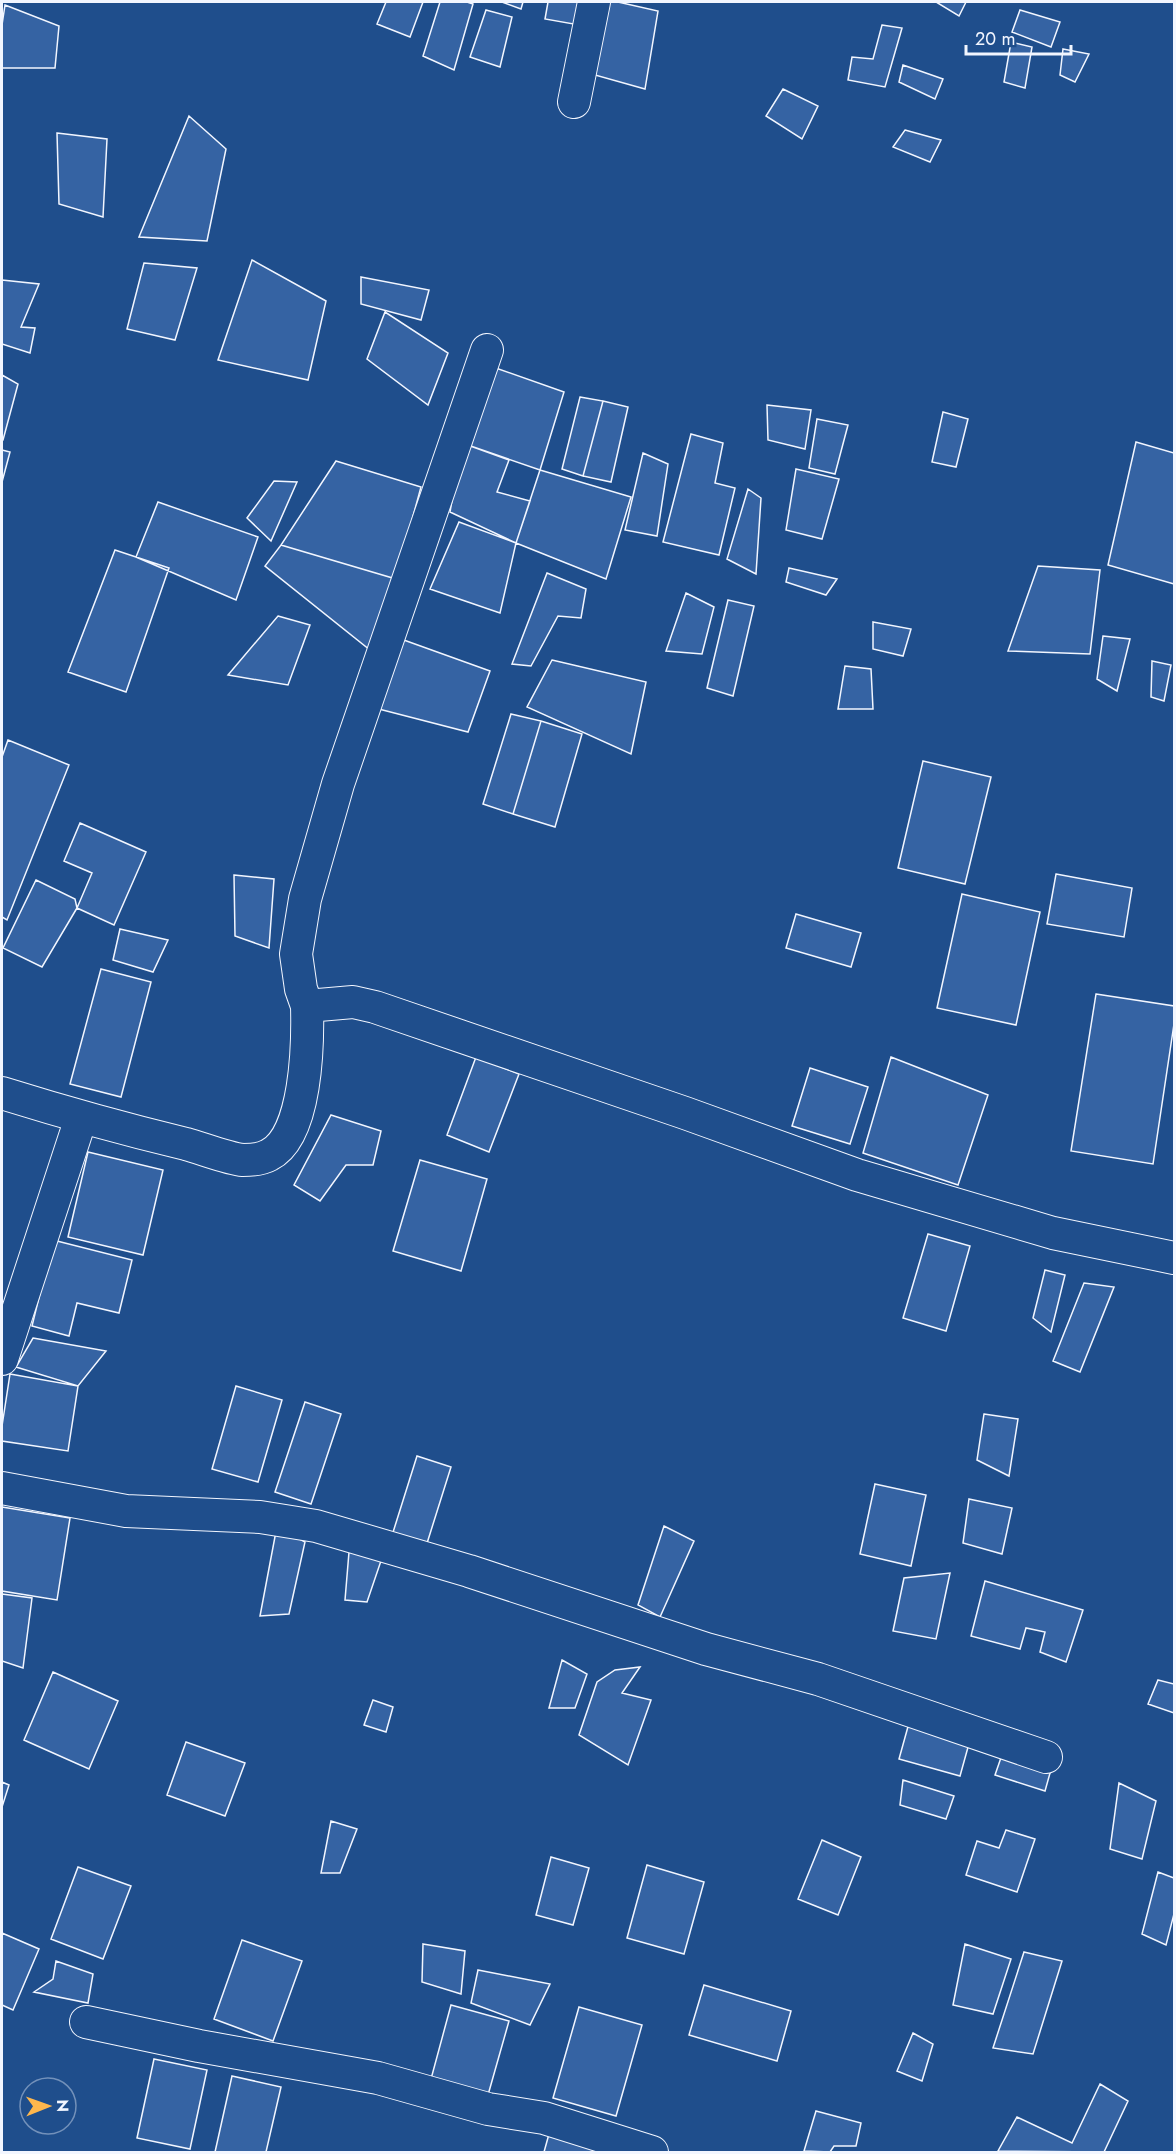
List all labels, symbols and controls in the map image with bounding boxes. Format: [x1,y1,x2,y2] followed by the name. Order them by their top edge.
[966,18,1071,56] scale bar
[975,26,1015,52] text: 20 m
[18,2076,78,2136] north arrow
[51,2099,74,2112] text: N

